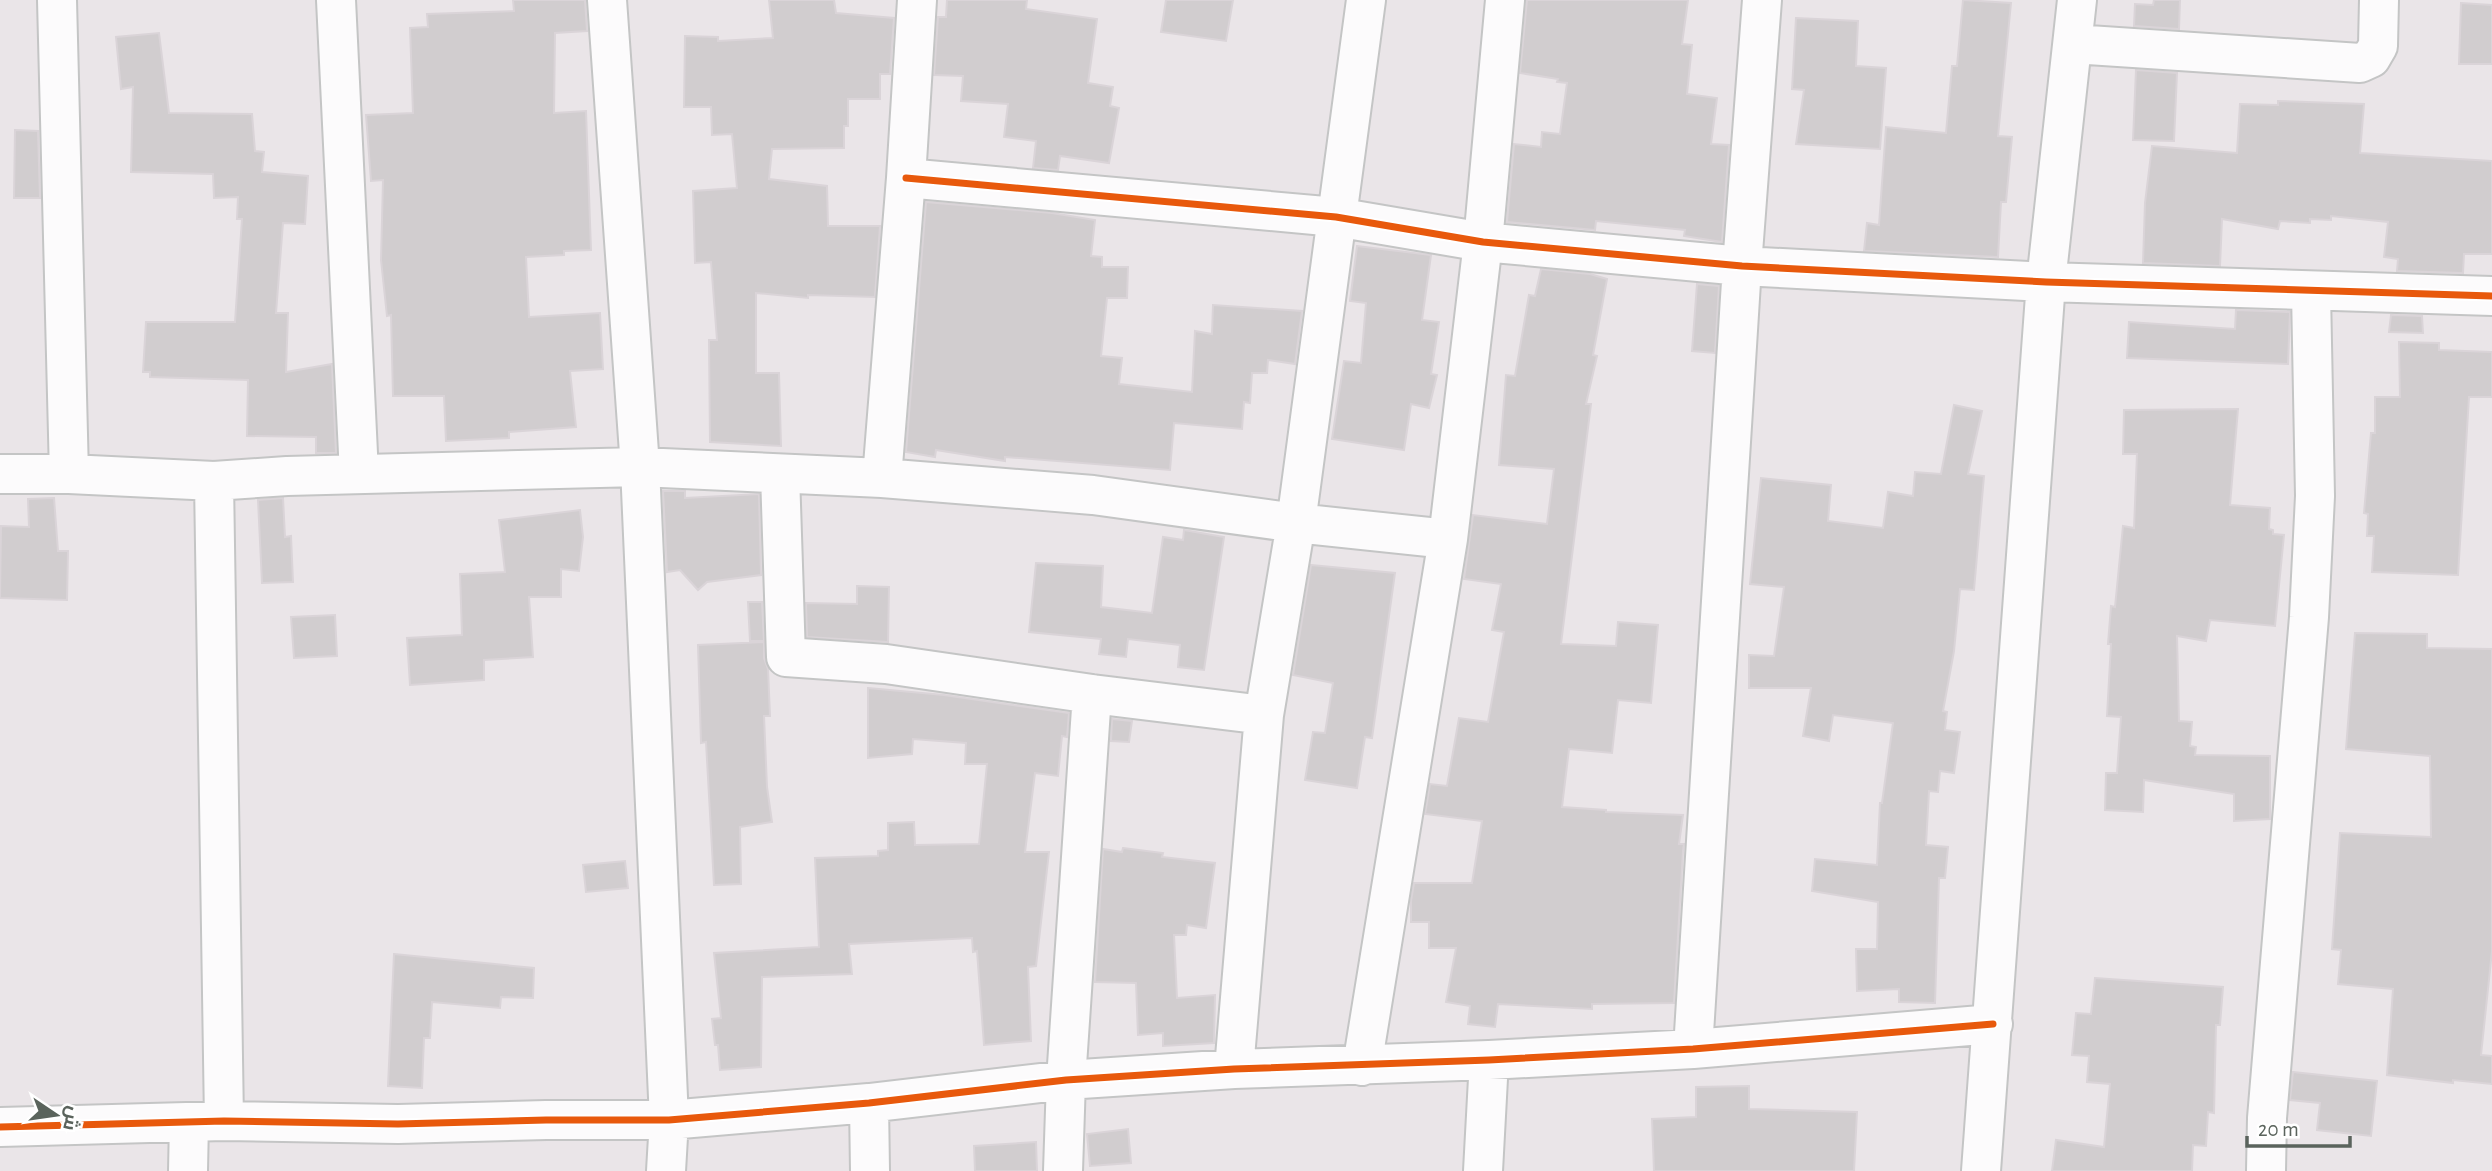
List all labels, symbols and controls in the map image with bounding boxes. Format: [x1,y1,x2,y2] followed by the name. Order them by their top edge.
[21,1080,91,1150] north arrow
[58,1104,84,1133] text: ش
[2247,1104,2350,1148] scale bar
[2258,1119,2299,1140] text: 20 m

